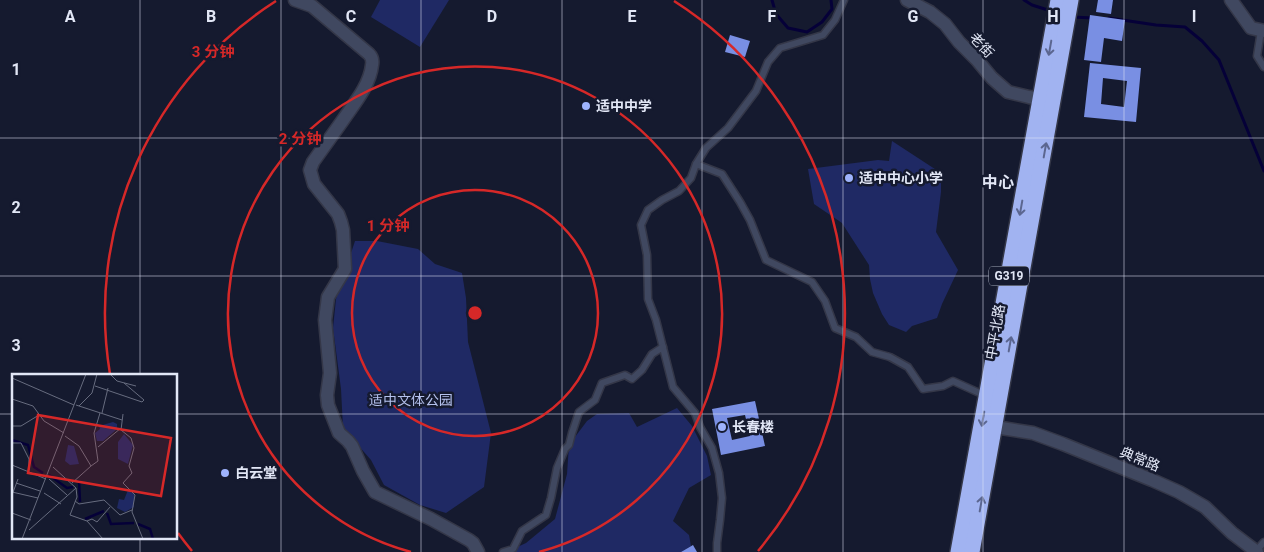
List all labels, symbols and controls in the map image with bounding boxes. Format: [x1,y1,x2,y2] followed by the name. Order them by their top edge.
[65,7,76,26] text: A
[206,7,216,26] text: B
[346,7,356,26] text: C
[487,7,497,26] text: D
[628,7,637,26] text: E
[768,7,777,26] text: F
[908,7,919,26] text: G
[1047,7,1059,26] text: H
[1192,7,1196,26] text: I
[967,29,997,61] street label: 老街
[1044,40,1054,56] one-way arrow
[192,43,234,61] text: 3 分钟
[11,60,21,79] text: 1
[596,98,652,114] place label: 适中中学
[580,100,592,112] marker: 适中中学
[279,130,321,148] text: 2 分钟
[1040,142,1050,158] one-way arrow
[859,170,943,186] place label: 适中中心小学
[843,172,855,184] marker: 适中中心小学
[982,173,1014,192] district label: 中心
[11,198,21,217] text: 2
[1015,200,1025,216] one-way arrow
[367,217,409,235] text: 1 分钟
[989,266,1029,286] road number: G319
[982,303,1008,361] street label: 中平北路
[466,304,484,322] centre of rings
[11,336,21,355] text: 3
[1005,337,1015,353] one-way arrow
[12,374,178,540] inset map
[369,392,453,408] park label: 适中文体公园
[977,411,987,427] one-way arrow
[732,419,774,435] place label: 长春楼
[716,421,728,433] marker: 长春楼
[1118,444,1162,474] street label: 典常路
[235,465,277,481] place label: 白云堂
[219,467,231,479] marker: 白云堂
[976,496,986,512] one-way arrow

